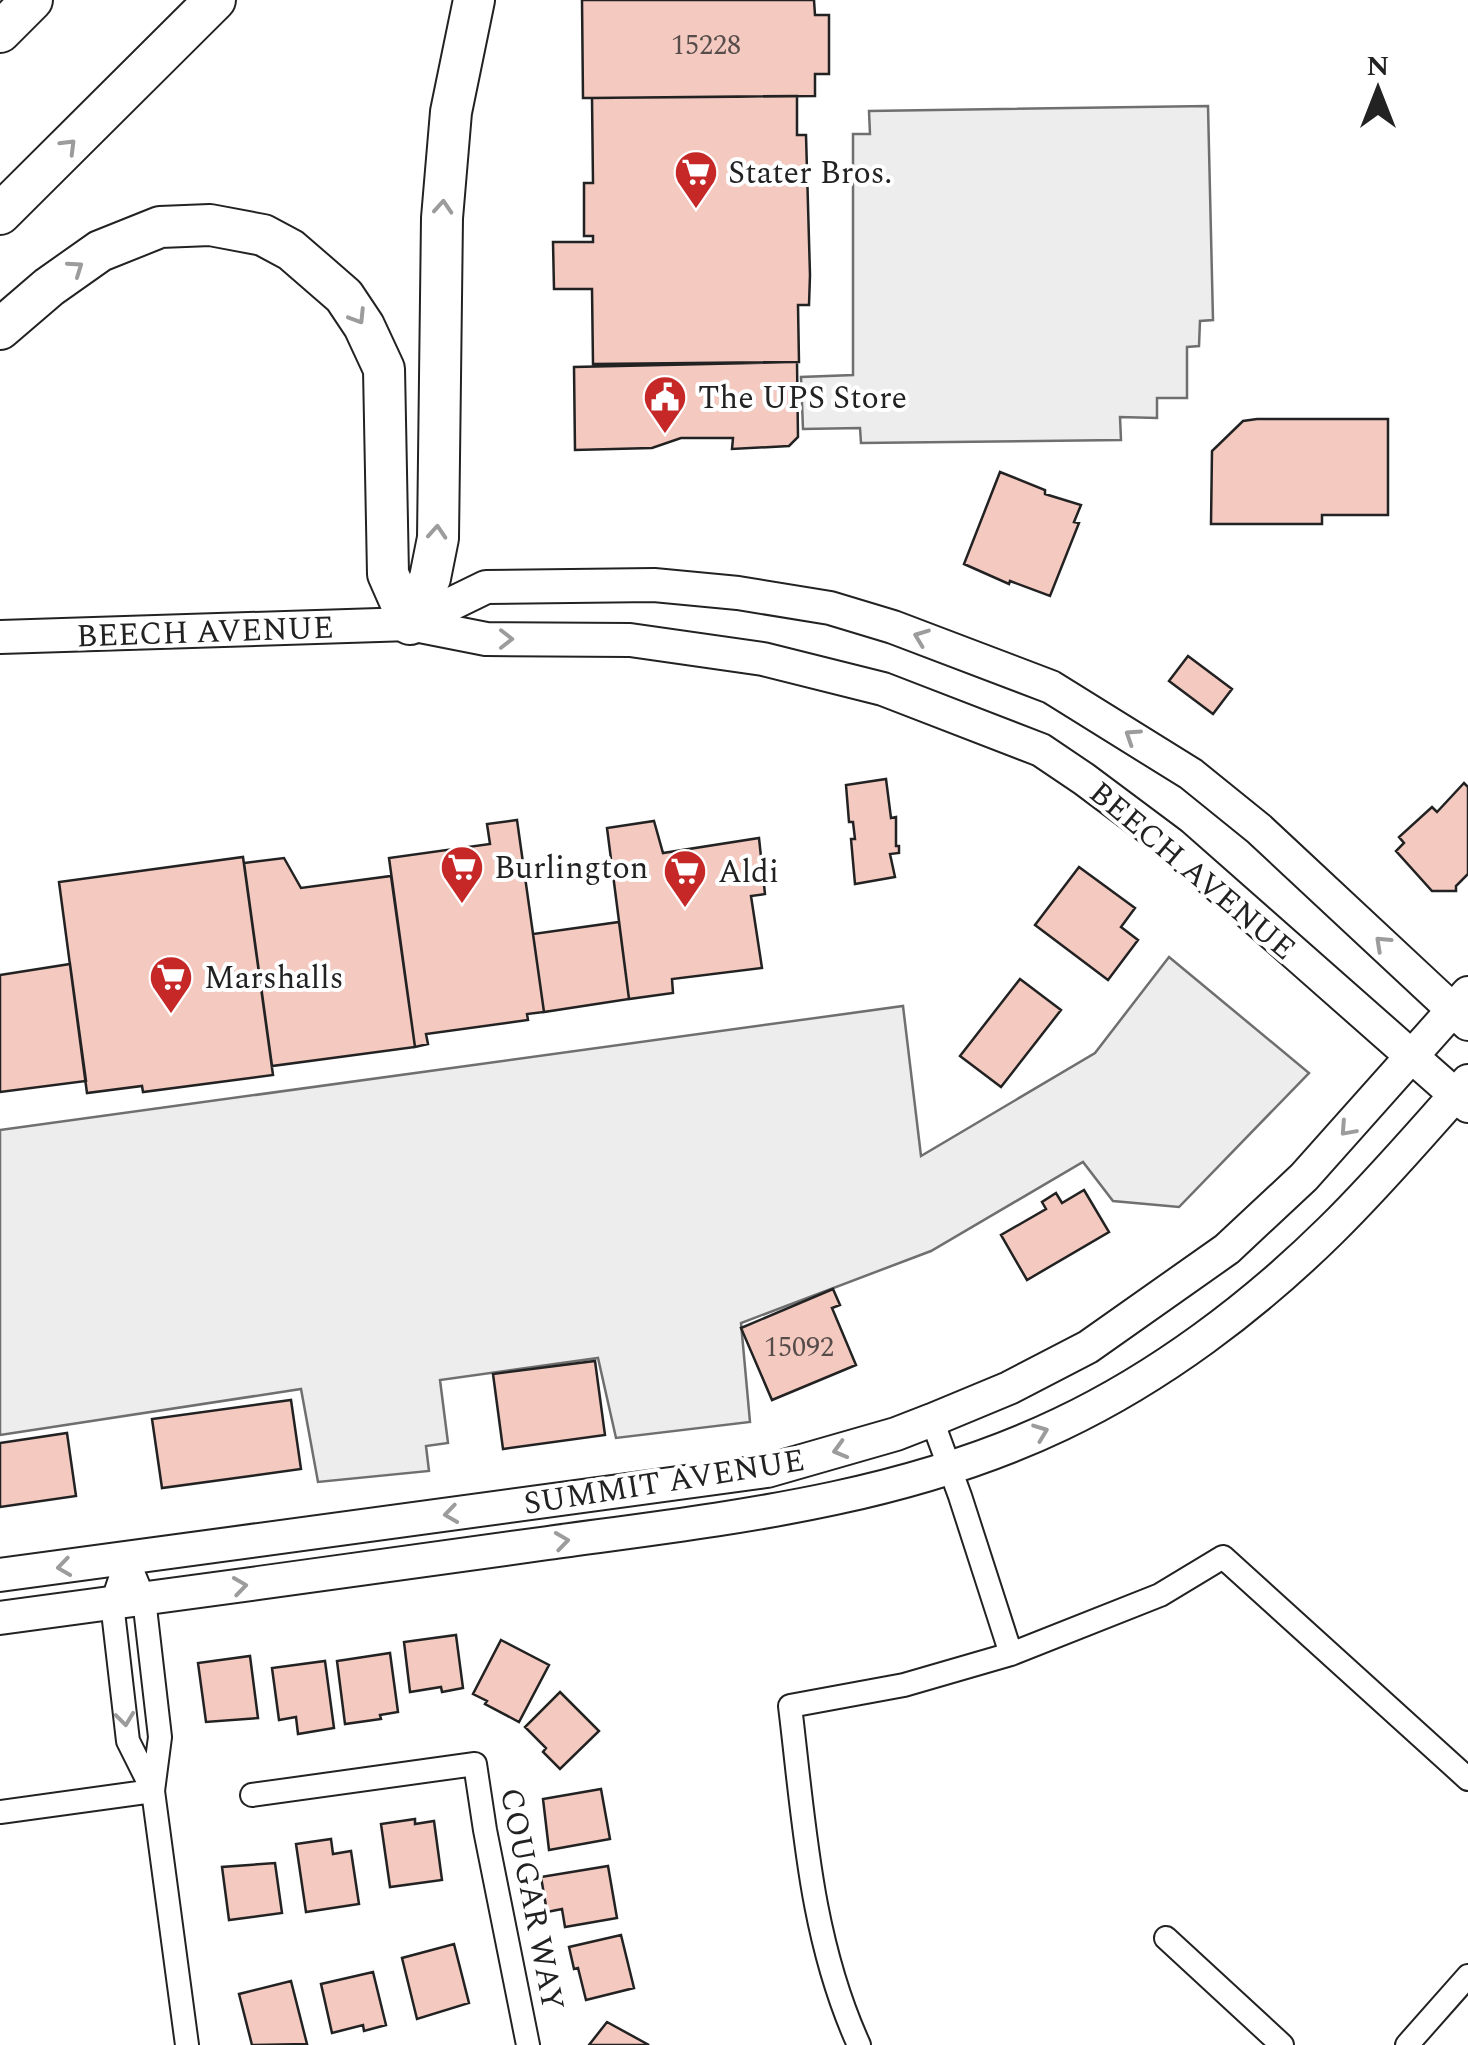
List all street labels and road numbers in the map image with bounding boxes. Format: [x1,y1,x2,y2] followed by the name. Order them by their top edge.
[75,604,335,661] street label: BEECH AVENUE
[1078,770,1306,973] street label: BEECH AVENUE
[520,1436,808,1529] street label: SUMMIT AVENUE
[486,1784,577,2015] street label: COUGAR WAY

